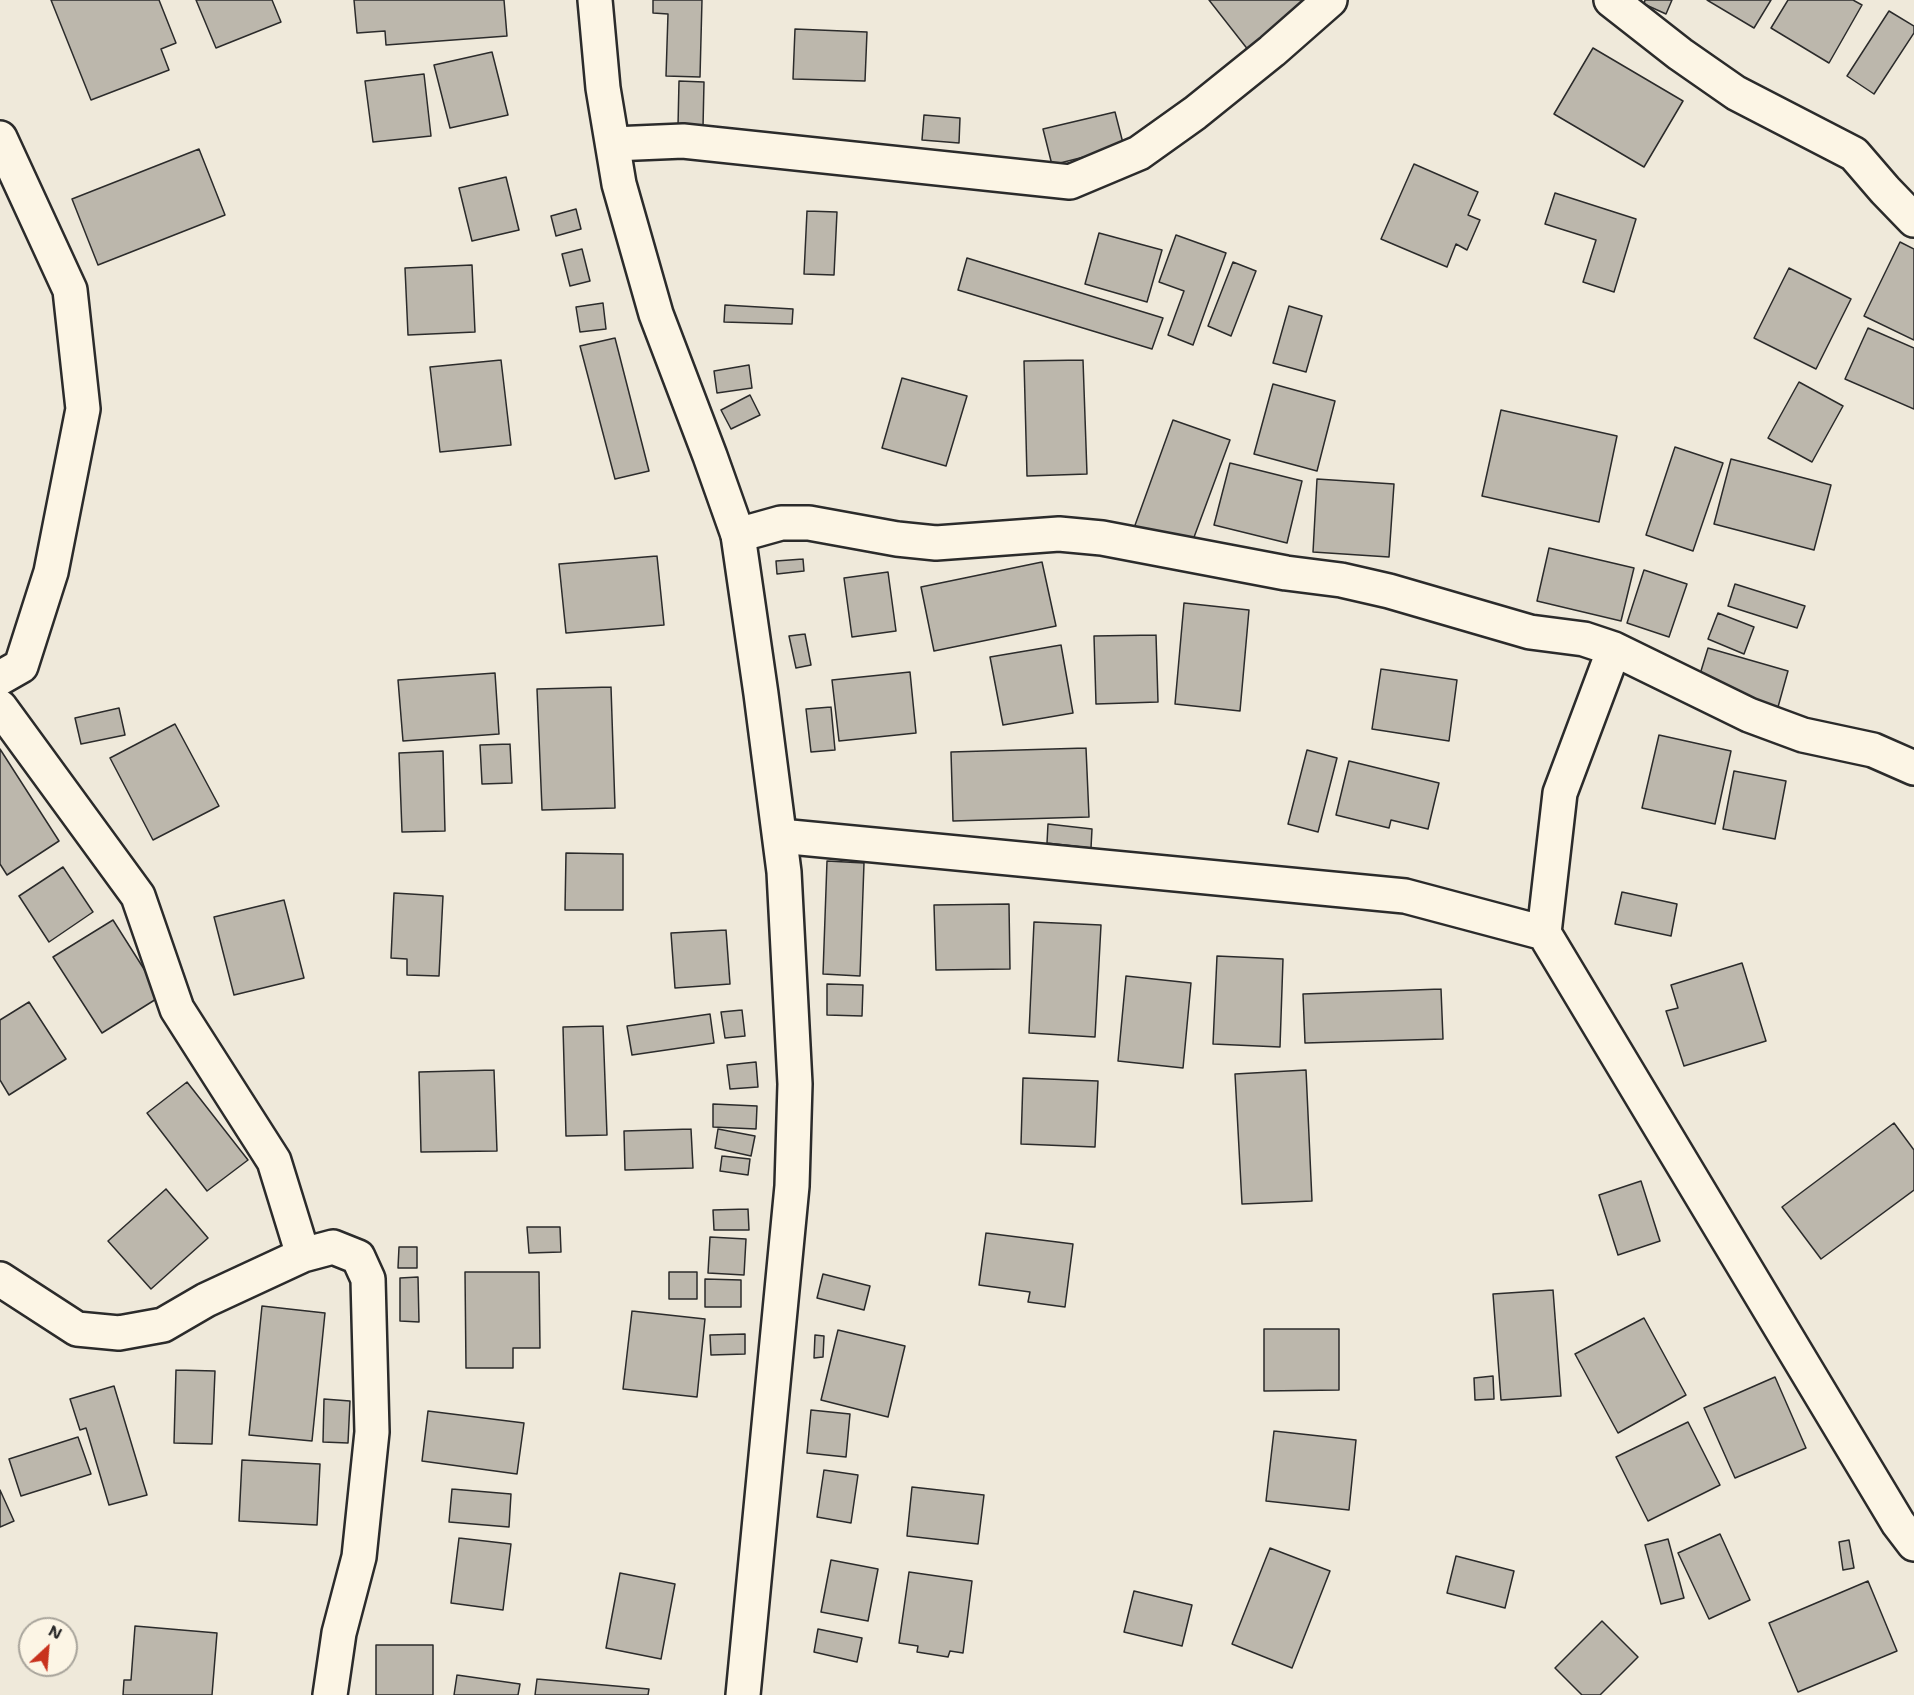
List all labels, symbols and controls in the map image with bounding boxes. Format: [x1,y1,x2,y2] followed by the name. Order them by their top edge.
[18,1617,78,1677] north arrow
[45,1620,66,1644] text: N

